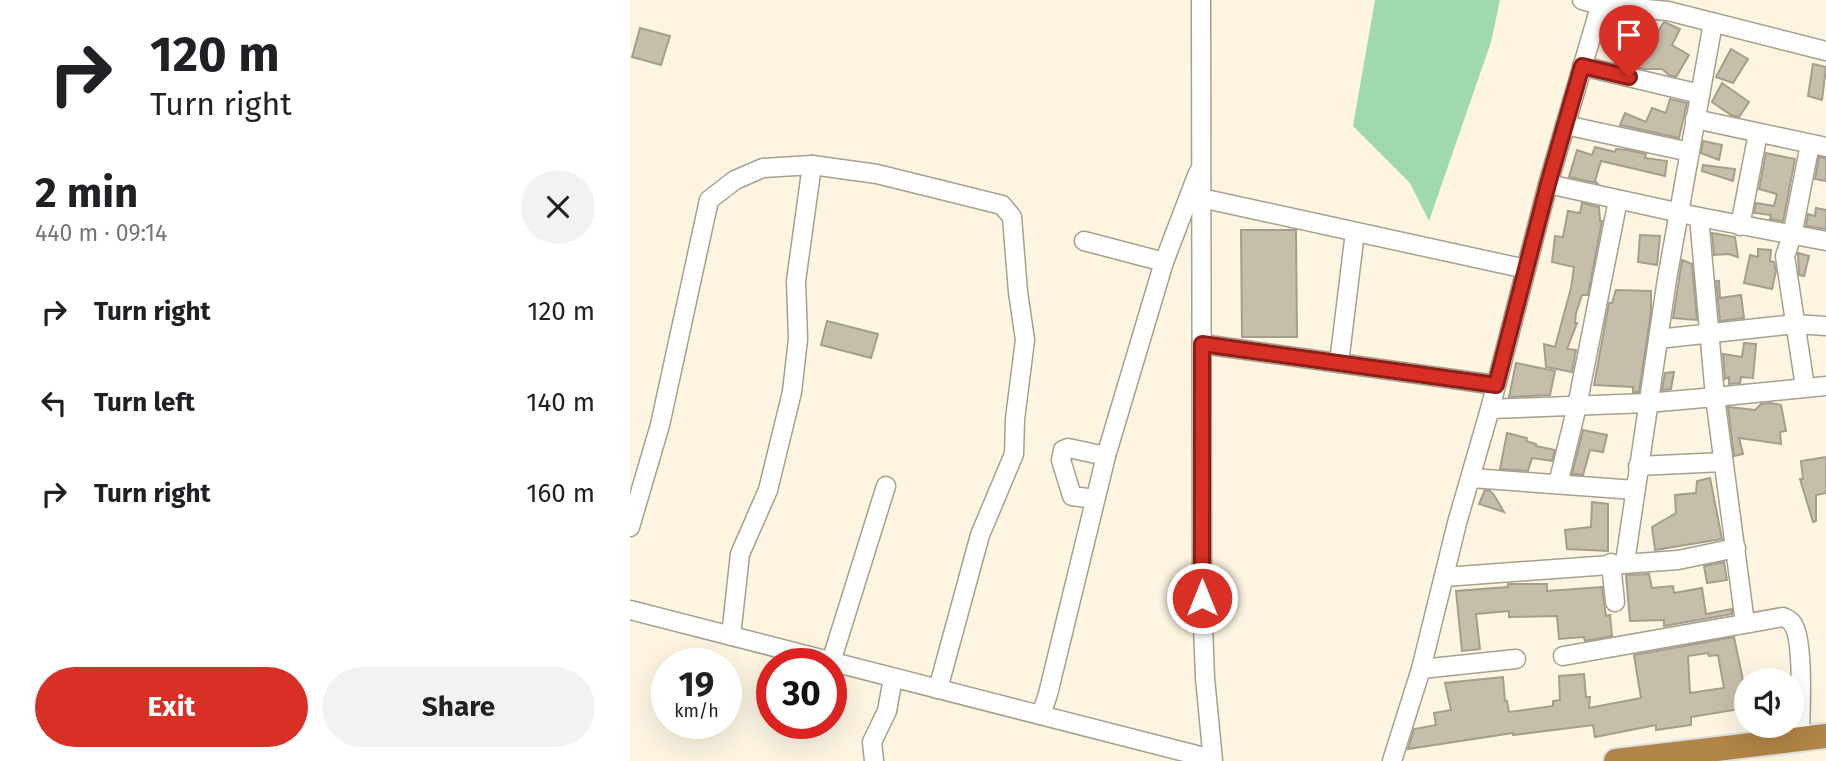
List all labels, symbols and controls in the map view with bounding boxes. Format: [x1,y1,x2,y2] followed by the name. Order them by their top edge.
[1599,5,1659,77] pin
[1610,16,1648,54] icon: arrive
[150,25,280,84] text: 120 m
[35,28,126,119] icon: right
[150,85,292,123] text: Turn right
[35,168,138,218] text: 2 min
[521,170,595,244] button: close
[35,219,167,247] text: 440 m · 09:14
[35,293,73,331] icon: right
[94,296,211,327] text: Turn right
[527,296,595,327] text: 120 m
[35,384,73,422] icon: left
[94,387,195,418] text: Turn left
[526,387,595,418] text: 140 m
[35,475,73,513] icon: right
[94,478,211,509] text: Turn right
[526,478,595,509] text: 160 m
[1165,561,1239,635] position arrow
[756,648,847,739] speed limit sign: 30
[679,663,714,705] text: 19
[35,667,308,747] button: Exit
[322,667,595,747] button: Share
[1734,668,1804,738] map controls
[1734,668,1804,738] button: sound
[674,700,719,722] text: km/h

